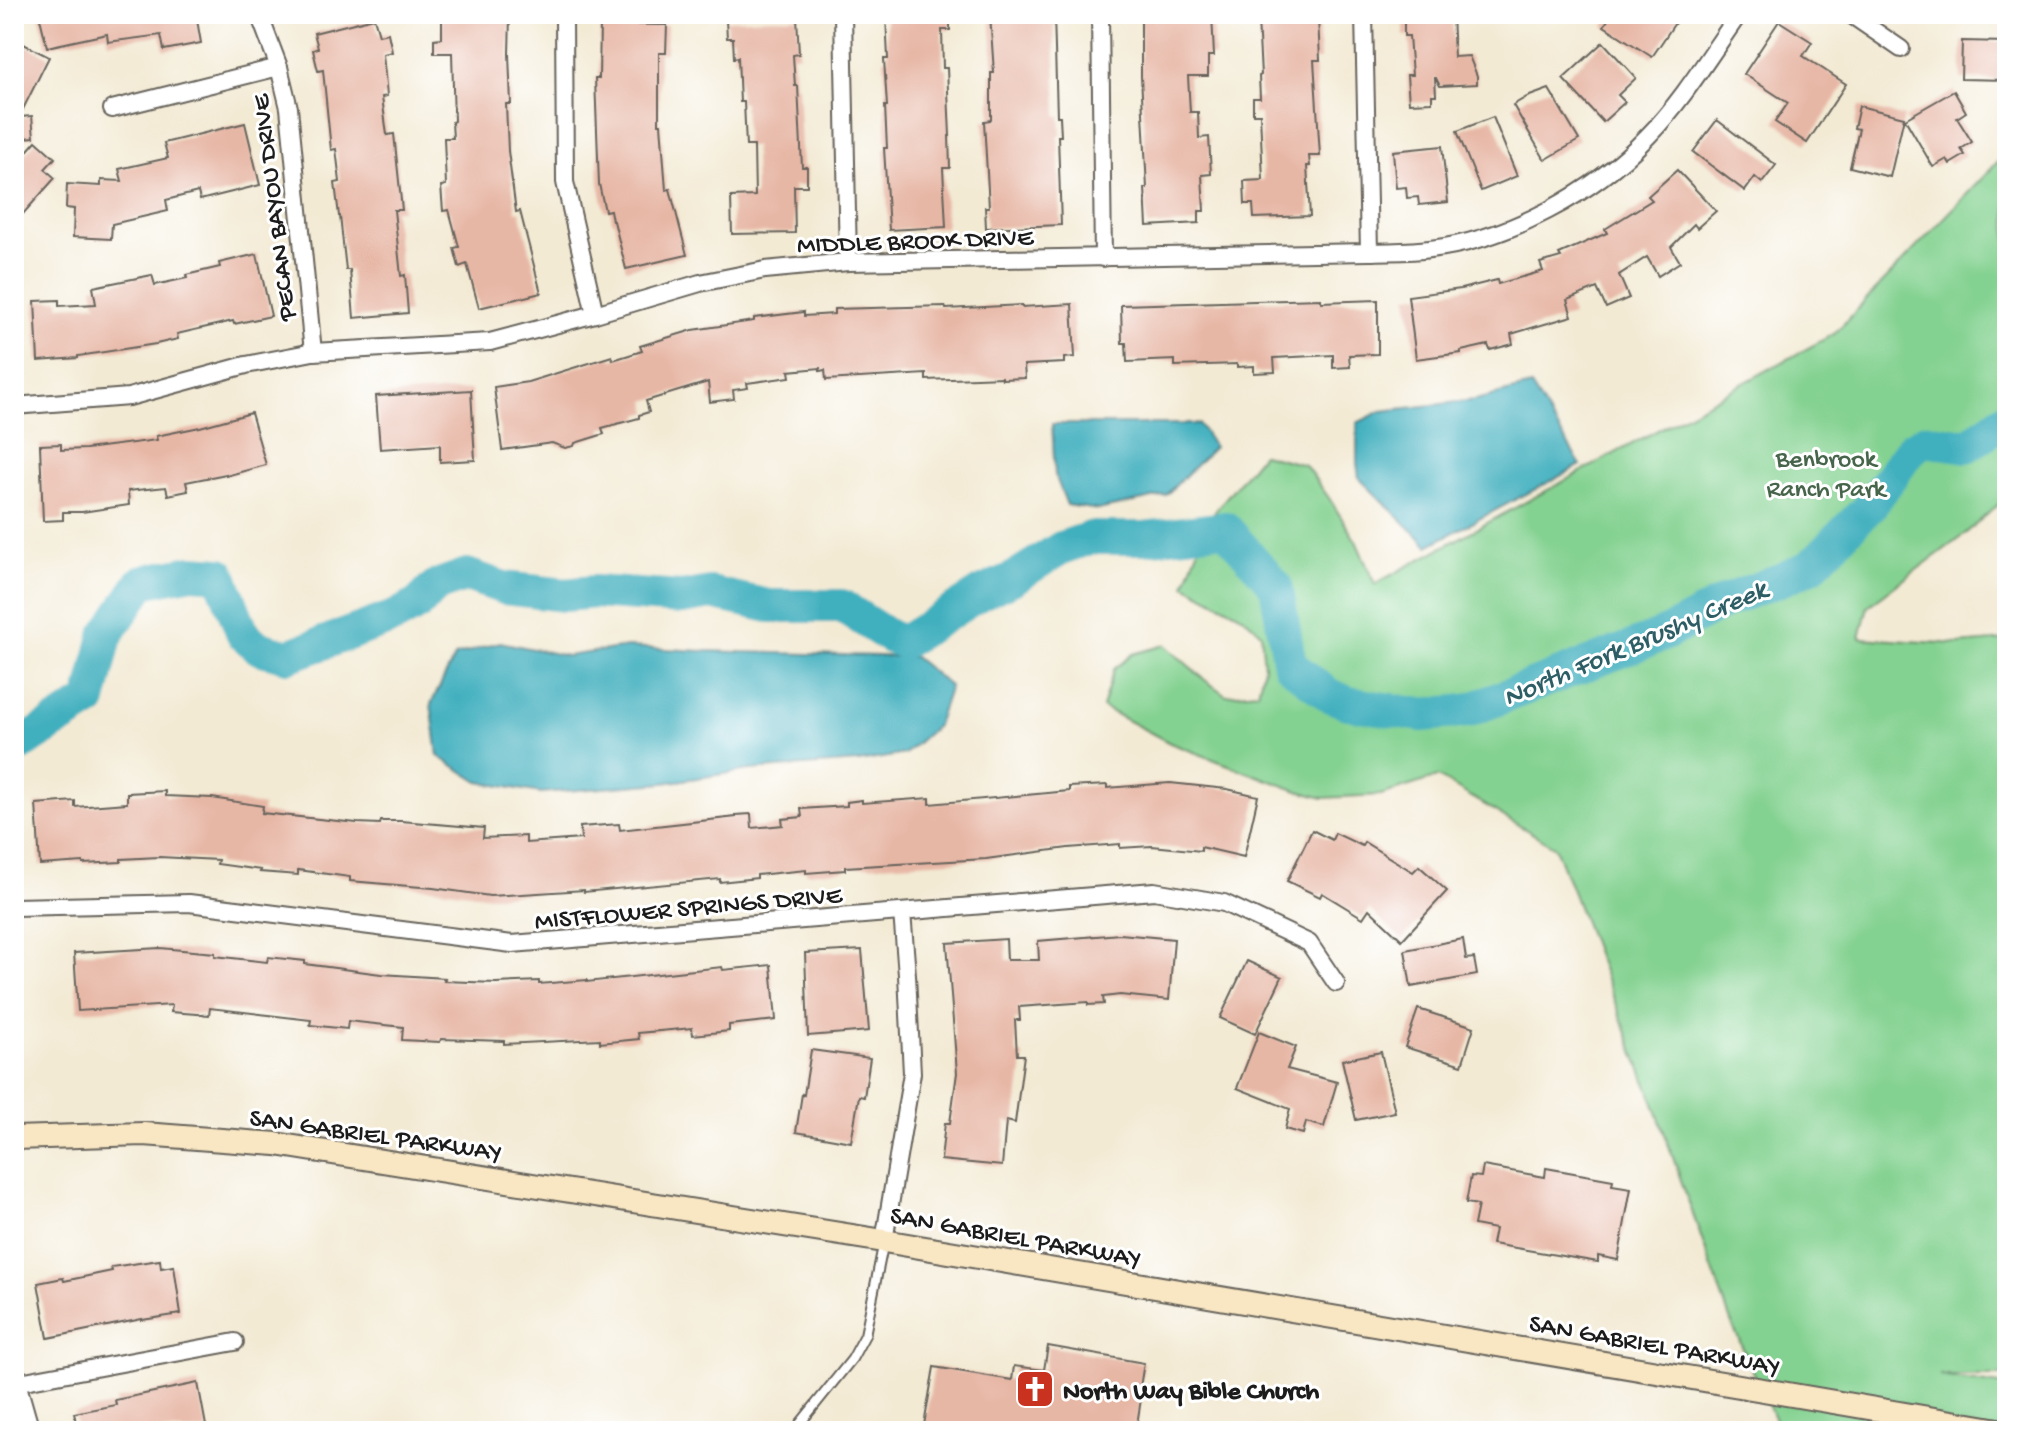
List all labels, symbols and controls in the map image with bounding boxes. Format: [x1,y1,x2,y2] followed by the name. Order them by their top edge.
[247,92,306,324] street label: PECAN BAYOU DRIVE
[797,224,1035,263] street label: MIDDLE BROOK DRIVE
[1767,446,1888,507] park label: Benbrook Ranch Park
[1499,574,1775,716] water label: North Fork Brushy Creek
[533,882,844,939] street label: MISTFLOWER SPRINGS DRIVE
[247,1104,504,1171] street label: SAN GABRIEL PARKWAY
[887,1202,1143,1277] street label: SAN GABRIEL PARKWAY
[1526,1310,1782,1385] street label: SAN GABRIEL PARKWAY
[1014,1368,1056,1410] church icon: North Way Bible Church
[1063,1378,1319,1409] place label: North Way Bible Church

